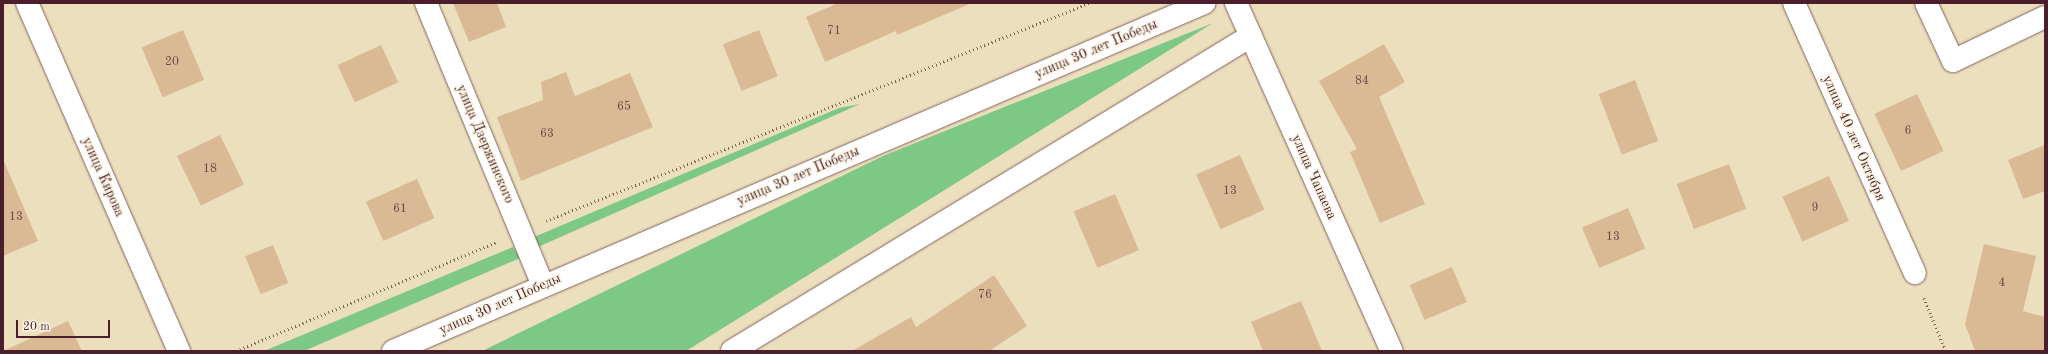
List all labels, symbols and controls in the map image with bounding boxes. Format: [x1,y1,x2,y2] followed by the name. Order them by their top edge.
[1032,16,1160,82] street label: улица 30 лет Победы
[827,25,841,39] house number: 71
[165,56,179,70] house number: 20
[1819,72,1889,204] street label: улица 40 лет Октября
[1355,75,1369,89] house number: 84
[452,82,518,206] street label: улица Дзержинского
[617,101,631,115] house number: 65
[1905,125,1911,139] house number: 6
[540,128,554,142] house number: 63
[1288,132,1340,222] street label: улица Чапаева
[78,135,128,219] street label: улица Кирова
[734,143,862,209] street label: улица 30 лет Победы
[203,163,217,177] house number: 18
[1223,185,1237,199] house number: 13
[1812,202,1818,216] house number: 9
[393,203,407,217] house number: 61
[9,211,23,225] house number: 13
[1606,231,1620,245] house number: 13
[437,270,563,338] street label: улица 30 лет Победы
[1999,277,2005,291] house number: 4
[978,289,992,303] house number: 76
[18,312,112,338] scale bar
[23,321,50,333] text: 20 m

